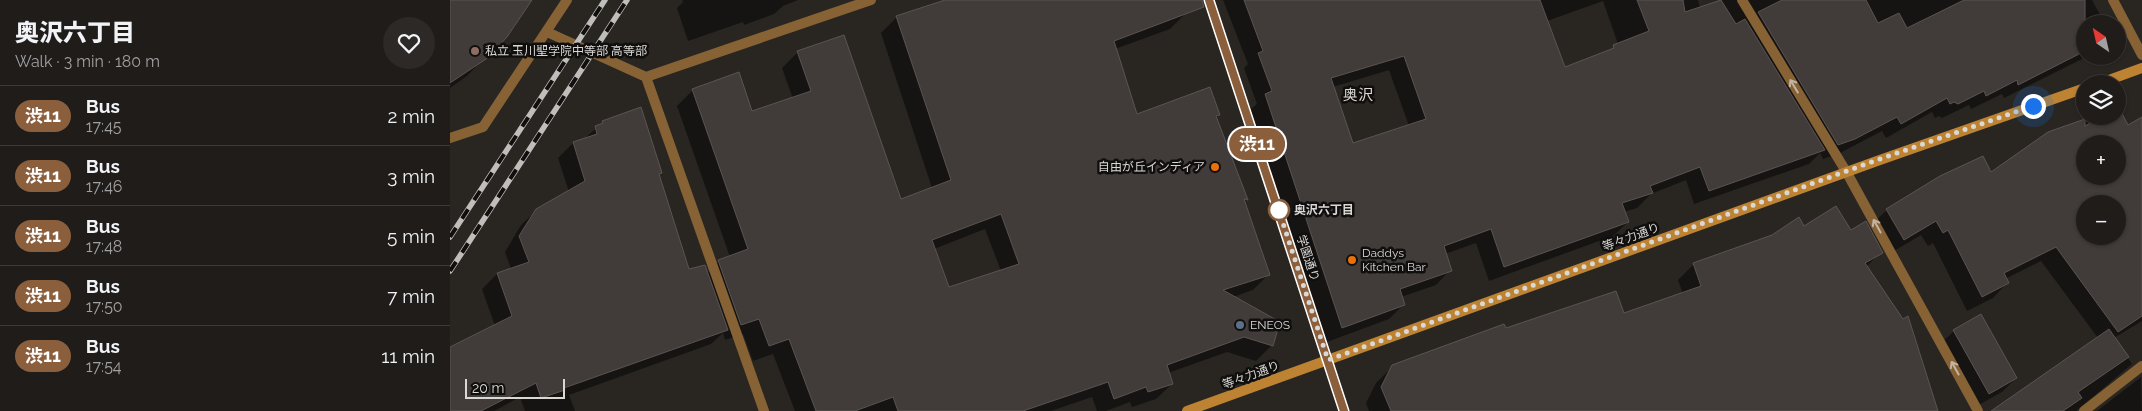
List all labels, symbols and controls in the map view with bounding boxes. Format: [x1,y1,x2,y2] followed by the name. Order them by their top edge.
[2076,15,2126,65] north arrow
[2076,15,2126,245] map controls
[383,17,435,69] button: heart
[15,18,135,47] text: 奥沢六丁目
[485,44,647,58] place label: 私立 玉川聖学院中等部 高等部
[469,45,481,57] marker: 私立 玉川聖学院中等部 高等部
[15,52,160,71] text: Walk · 3 min · 180 m
[2076,75,2126,125] button: layers
[1789,79,1799,93] one-way arrow
[1343,86,1373,104] district label: 奥沢
[2021,94,2046,119] your location
[86,95,120,117] text: Bus
[25,105,61,126] text: 渋11
[388,105,435,127] text: 2 min
[86,117,122,136] text: 17:45
[1228,128,1286,160] line badge: 渋11
[1239,133,1275,154] text: 渋11
[2076,135,2126,185] button: +
[86,155,120,177] text: Bus
[1098,160,1205,174] place label: 自由が丘インディア
[1209,161,1221,173] marker: 自由が丘インディア
[25,165,61,186] text: 渋11
[387,165,435,187] text: 3 min
[86,177,123,196] text: 17:46
[2076,195,2126,245] button: −
[1268,199,1290,221] marker: 奥沢六丁目
[1294,203,1354,217] place label: 奥沢六丁目
[86,215,120,237] text: Bus
[1871,219,1881,233] one-way arrow
[1600,220,1662,254] street label: 等々力通り
[25,225,61,246] text: 渋11
[387,225,435,247] text: 5 min
[1294,233,1322,283] street label: 学園通り
[86,237,122,256] text: 17:48
[1362,246,1426,274] place label: Daddys Kitchen Bar
[1346,254,1358,266] marker: Daddys Kitchen Bar
[86,275,120,297] text: Bus
[25,285,61,306] text: 渋11
[387,285,435,307] text: 7 min
[86,297,123,316] text: 17:50
[1250,318,1290,332] place label: ENEOS
[1234,319,1246,331] marker: ENEOS
[86,335,120,357] text: Bus
[25,345,61,366] text: 渋11
[381,345,435,367] text: 11 min
[86,357,122,376] text: 17:54
[1220,358,1282,392] street label: 等々力通り
[1949,362,1959,376] one-way arrow
[465,376,565,399] scale bar
[472,380,504,396] text: 20 m

